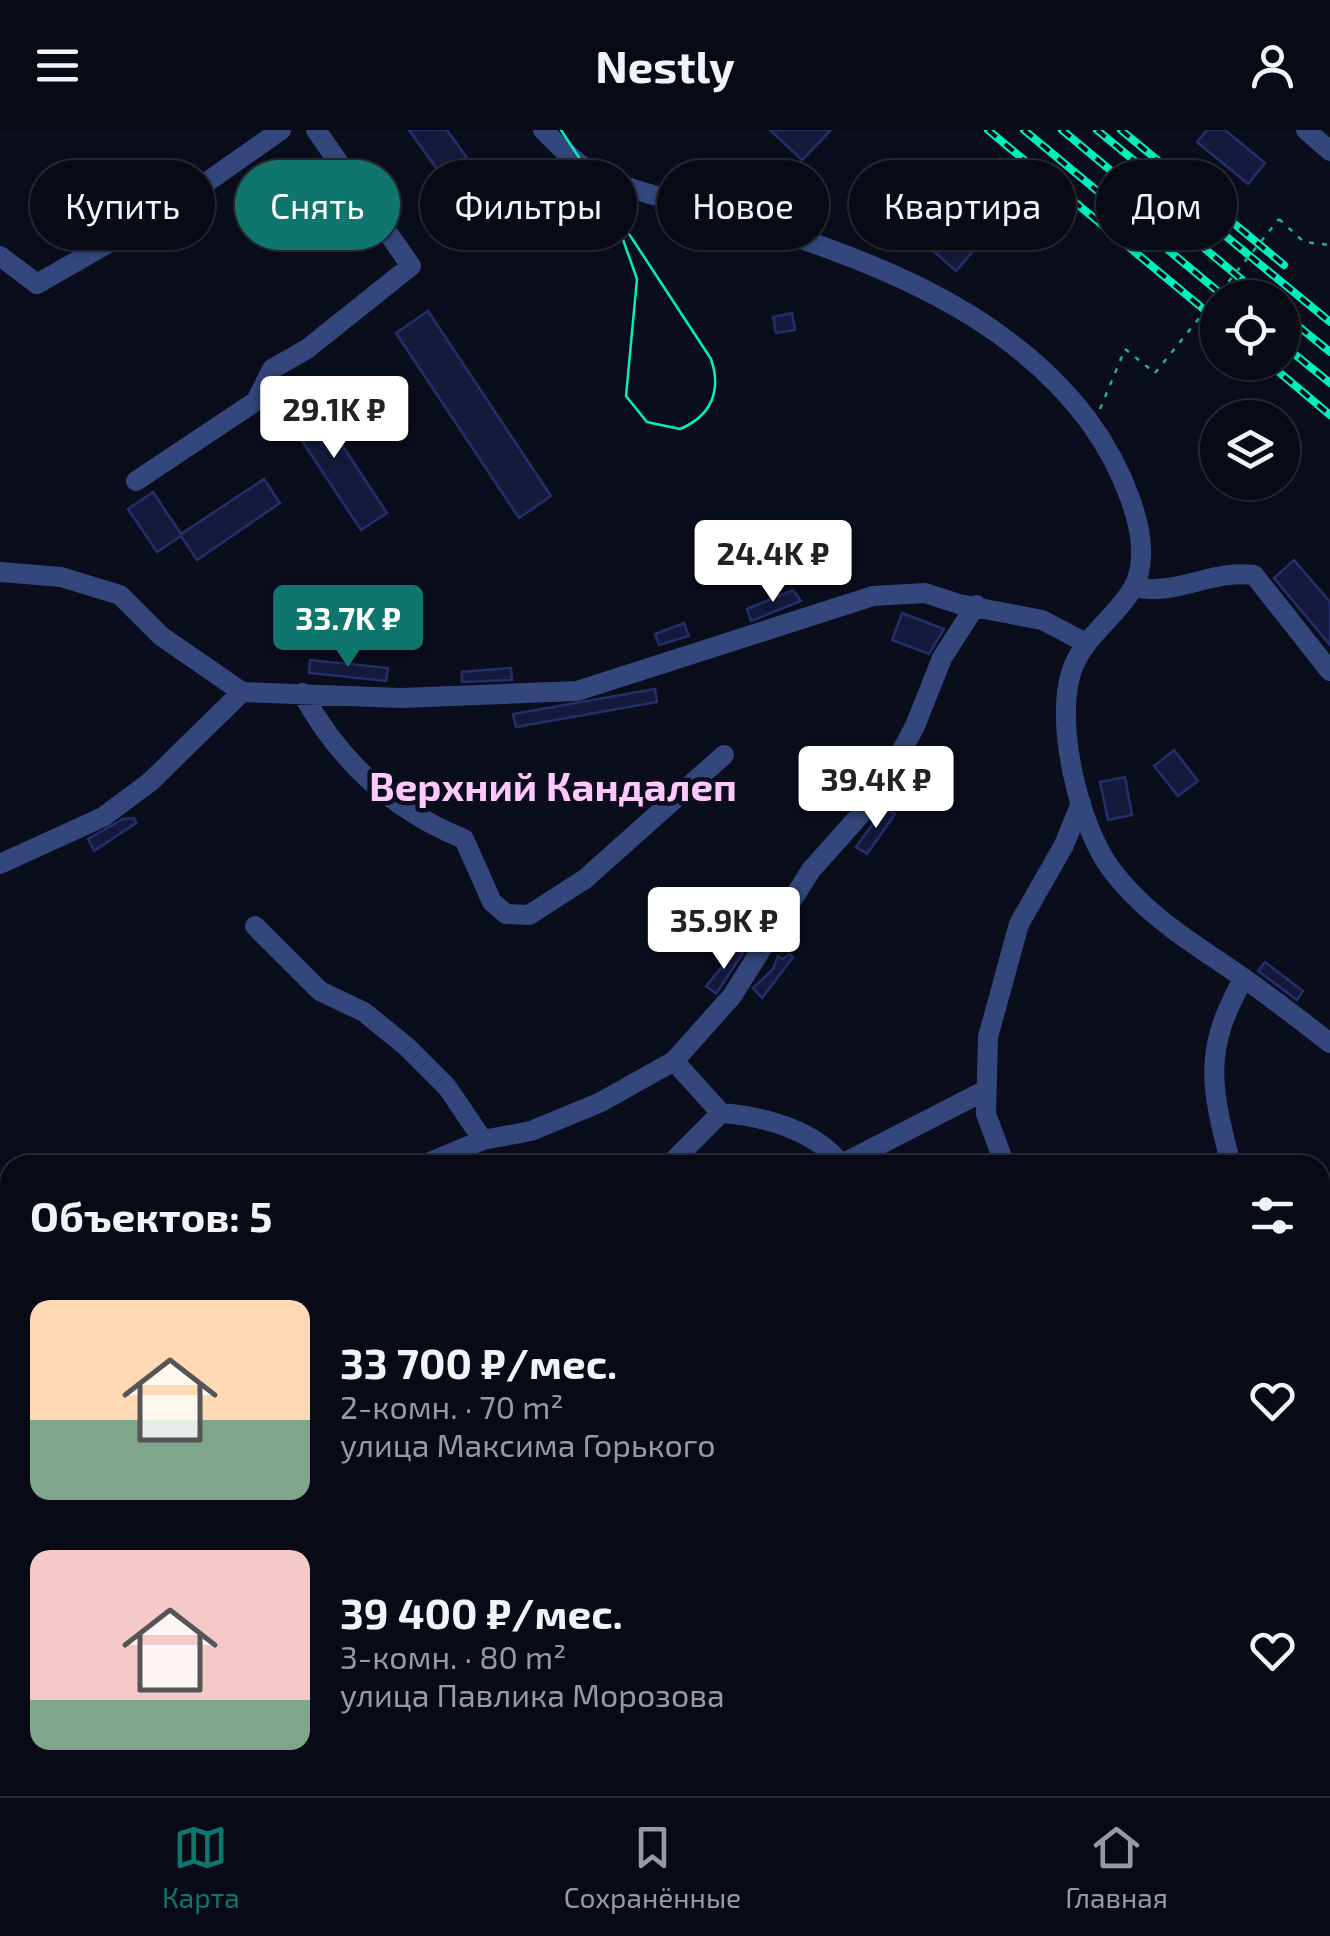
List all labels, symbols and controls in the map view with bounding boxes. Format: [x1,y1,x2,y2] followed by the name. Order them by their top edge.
[30,38,85,93] icon: menu
[595,38,735,92] text: Nestly
[1245,38,1300,93] icon: person
[30,160,215,250] chip: Купить
[235,160,400,250] chip: Снять
[420,160,637,250] chip: Фильтры
[657,160,829,250] chip: Новое
[849,160,1076,250] chip: Квартира
[1096,160,1237,250] chip: Дом
[1200,280,1300,500] map controls
[1200,280,1300,380] button: locate
[242,376,426,461] pin: 29.1K ₽
[282,389,386,427] text: 29.1K ₽
[1200,400,1300,500] button: layers
[681,520,865,605] pin: 24.4K ₽
[717,533,829,571] text: 24.4K ₽
[256,585,440,670] pin: 33.7K ₽
[295,598,401,636] text: 33.7K ₽
[784,746,968,831] pin: 39.4K ₽
[821,759,931,797] text: 39.4K ₽
[369,761,737,809] district label: Верхний Кандалеп
[632,887,816,972] pin: 35.9K ₽
[670,900,778,938] text: 35.9K ₽
[1245,1188,1300,1243] icon: filters
[30,1190,272,1240] text: Объектов: 5
[340,1337,617,1387] text: 33 700 ₽/мес.
[110,1340,230,1460] icon: home
[1245,1373,1300,1428] icon: heart
[340,1387,563,1425] text: 2-комн. · 70 m²
[340,1425,716,1463] text: улица Максима Горького
[340,1587,623,1637] text: 39 400 ₽/мес.
[110,1590,230,1710] icon: home
[1245,1623,1300,1678] icon: heart
[340,1637,566,1675] text: 3-комн. · 80 m²
[340,1675,725,1713] text: улица Павлика Морозова
[162,1820,240,1914] tab: Карта
[564,1820,741,1914] tab: Сохранённые
[1065,1820,1168,1914] tab: Главная

